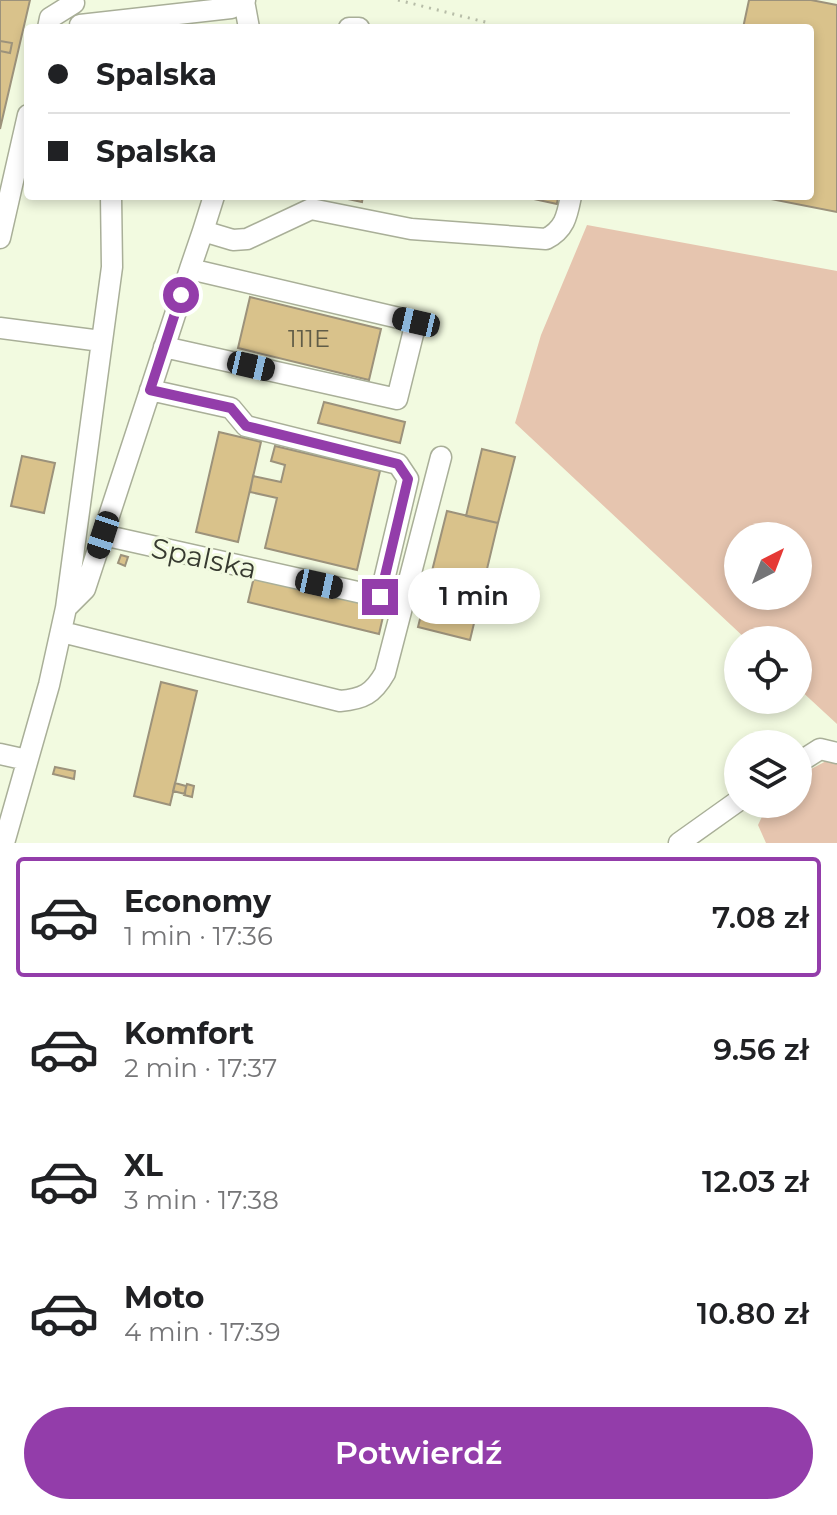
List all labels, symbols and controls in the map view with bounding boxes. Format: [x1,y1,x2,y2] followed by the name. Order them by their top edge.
[96,56,217,93] text: Spalska
[96,133,217,170] text: Spalska
[163,277,199,313] route start
[390,305,442,339] car
[288,324,330,353] house number: 111E
[225,349,277,383] car
[84,508,122,562] car
[724,522,812,610] north arrow
[724,522,812,818] map controls
[148,530,260,586] street label: Spalska
[293,567,345,601] car
[408,569,540,625] callout: 1 min
[362,579,398,615] route end
[439,580,509,612] text: 1 min
[724,626,812,714] button: locate
[724,730,812,818] button: layers
[28,881,100,953] icon: car
[124,883,271,920] text: Economy
[712,899,809,936] text: 7.08 zł
[124,920,273,952] text: 1 min · 17:36
[28,1013,100,1085] icon: car
[124,1015,254,1052] text: Komfort
[713,1031,809,1068] text: 9.56 zł
[124,1052,277,1084] text: 2 min · 17:37
[28,1145,100,1217] icon: car
[124,1147,163,1184] text: XL
[702,1163,809,1200] text: 12.03 zł
[124,1184,279,1216] text: 3 min · 17:38
[28,1277,100,1349] icon: car
[124,1279,205,1316] text: Moto
[697,1295,809,1332] text: 10.80 zł
[124,1316,281,1348] text: 4 min · 17:39
[24,1407,813,1499] button: Potwierdź

